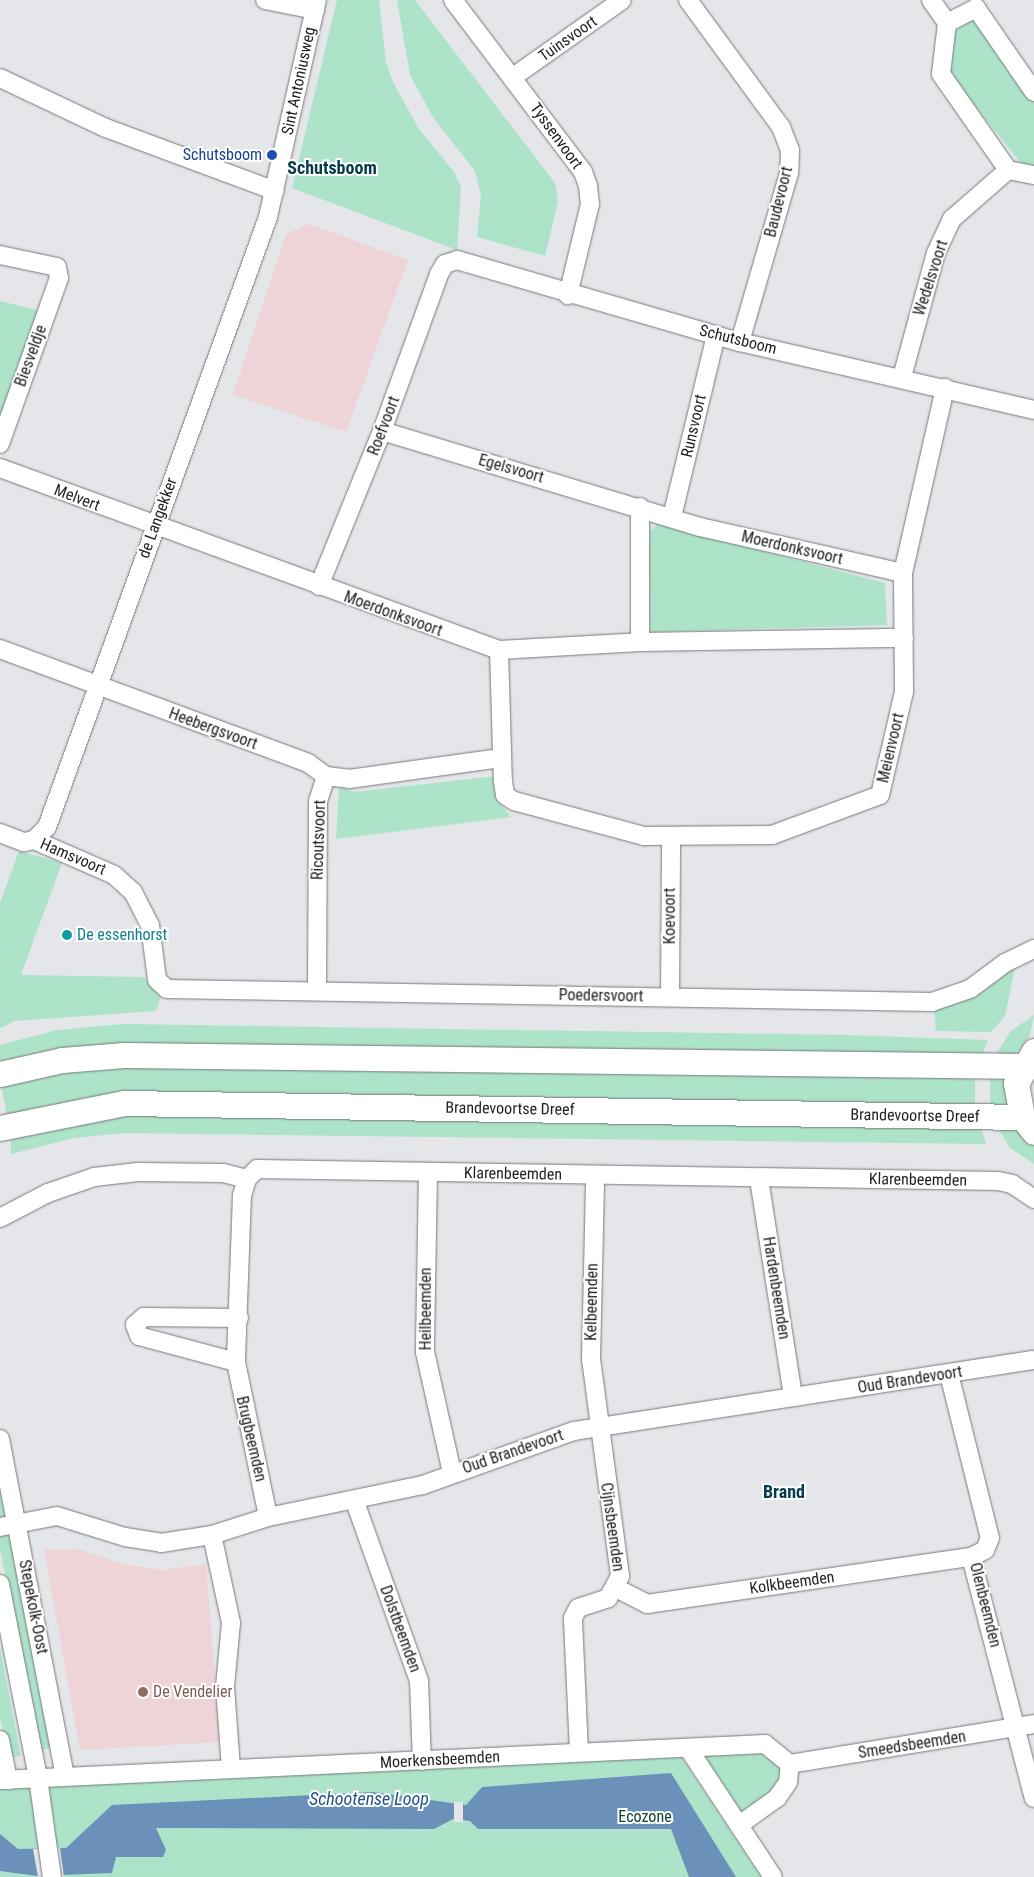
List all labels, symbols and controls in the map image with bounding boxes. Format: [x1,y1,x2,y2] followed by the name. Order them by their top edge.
[535,12,601,66] street label: Tuinsvoort
[278,25,320,137] street label: Sint Antoniusweg
[526,99,586,173] street label: Tyssenvoort
[183,145,262,165] place label: Schutsboom
[266,149,278,161] marker: Schutsboom
[287,157,377,179] district label: Schutsboom
[761,165,797,239] street label: Baudevoort
[910,238,952,318] street label: Wedelsvoort
[697,321,779,359] street label: Schutsboom
[11,323,51,389] street label: Biesveldje
[677,393,711,459] street label: Runsvoort
[364,394,404,458] street label: Roefvoort
[476,451,546,487] street label: Egelsvoort
[135,475,181,561] street label: de Langekker
[51,481,103,515] street label: Melvert
[739,527,845,569] street label: Moerdonksvoort
[341,587,445,641] street label: Moerdonksvoort
[166,704,260,754] street label: Heebergsvoort
[874,711,908,785] street label: Meienvoort
[308,800,330,880] street label: Ricoutsvoort
[37,835,109,879] street label: Hamsvoort
[660,888,680,944] street label: Koevoort
[77,925,167,945] place label: De essenhorst
[61,929,73,941] marker: De essenhorst
[558,986,644,1006] street label: Poedersvoort
[445,1098,575,1120] street label: Brandevoortse Dreef
[850,1105,980,1127] street label: Brandevoortse Dreef
[464,1164,562,1184] street label: Klarenbeemden
[869,1170,967,1190] street label: Klarenbeemden
[758,1235,794,1341] street label: Hardenbeemden
[582,1263,602,1341] street label: Kelbeemden
[416,1268,436,1350] street label: Heilbeemden
[856,1362,964,1398] street label: Oud Brandevoort
[232,1394,270,1484] street label: Brugbeemden
[460,1426,566,1478] street label: Oud Brandevoort
[596,1481,628,1573] street label: Cijnsbeemden
[763,1481,805,1503] district label: Brand
[14,1558,52,1656] street label: Stepekolk-Oost
[965,1561,1005,1649] street label: Olenbeemden
[748,1568,836,1598] street label: Kolkbeemden
[375,1583,425,1675] street label: Dolstbeemden
[153,1682,232,1702] place label: De Vendelier
[137,1686,149,1698] marker: De Vendelier
[857,1727,967,1763] street label: Smeedsbeemden
[379,1747,501,1773] street label: Moerkensbeemden
[309,1788,429,1810] water label: Schootense Loop
[618,1807,672,1827] park label: Ecozone

